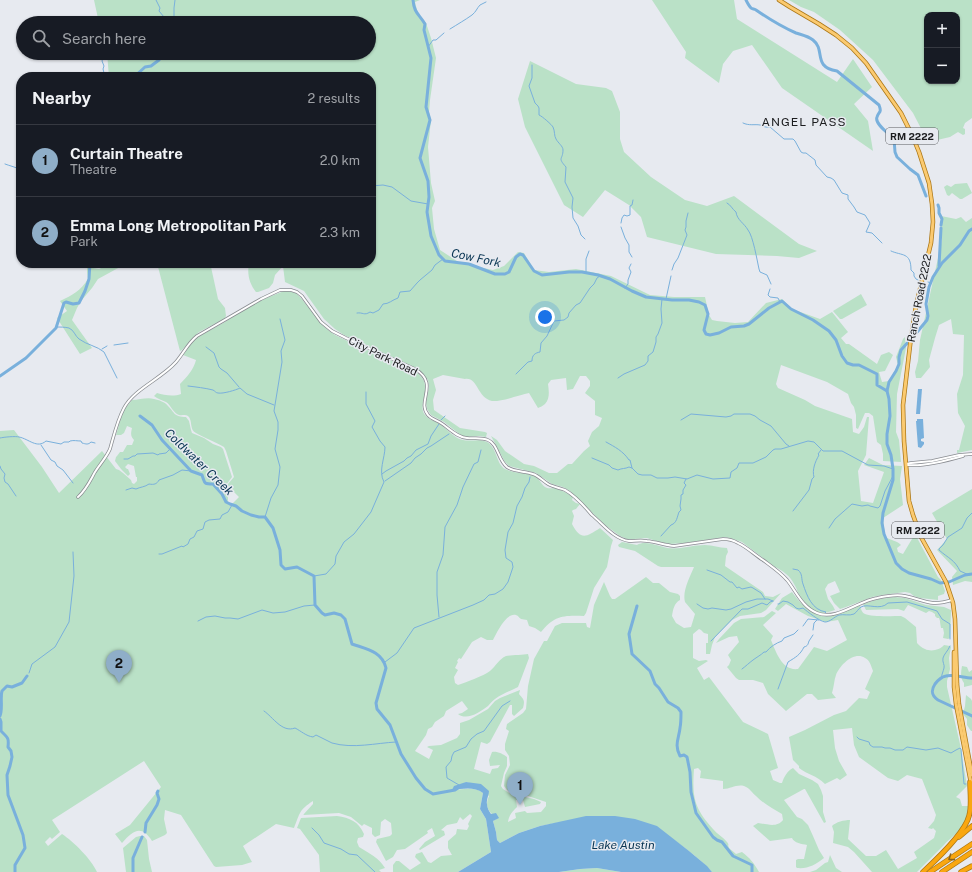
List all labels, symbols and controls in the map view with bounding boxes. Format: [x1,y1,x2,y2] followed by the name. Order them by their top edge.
[924,12,960,84] map controls
[924,12,960,48] button: +
[16,16,376,60] search box
[30,27,52,49] icon: search
[62,30,146,47] text: Search here
[924,48,960,84] button: −
[32,88,91,108] text: Nearby
[308,91,360,106] text: 2 results
[761,115,847,129] district label: ANGEL PASS
[886,128,938,144] road number: RM 2222
[70,145,183,162] text: Curtain Theatre
[42,153,48,168] text: 1
[320,153,360,168] text: 2.0 km
[70,162,117,177] text: Theatre
[70,217,287,234] text: Emma Long Metropolitan Park
[41,225,49,240] text: 2
[319,225,360,240] text: 2.3 km
[70,234,98,249] text: Park
[450,246,503,270] water label: Cow Fork
[905,252,934,343] street label: Ranch Road 2222
[535,307,555,327] your location
[347,334,419,378] street label: City Park Road
[162,426,237,499] water label: Coldwater Creek
[892,522,944,538] road number: RM 2222
[106,650,132,683] pin: 2
[507,772,533,805] pin: 1
[591,838,655,852] water label: Lake Austin
[949,853,956,860] one-way arrow

